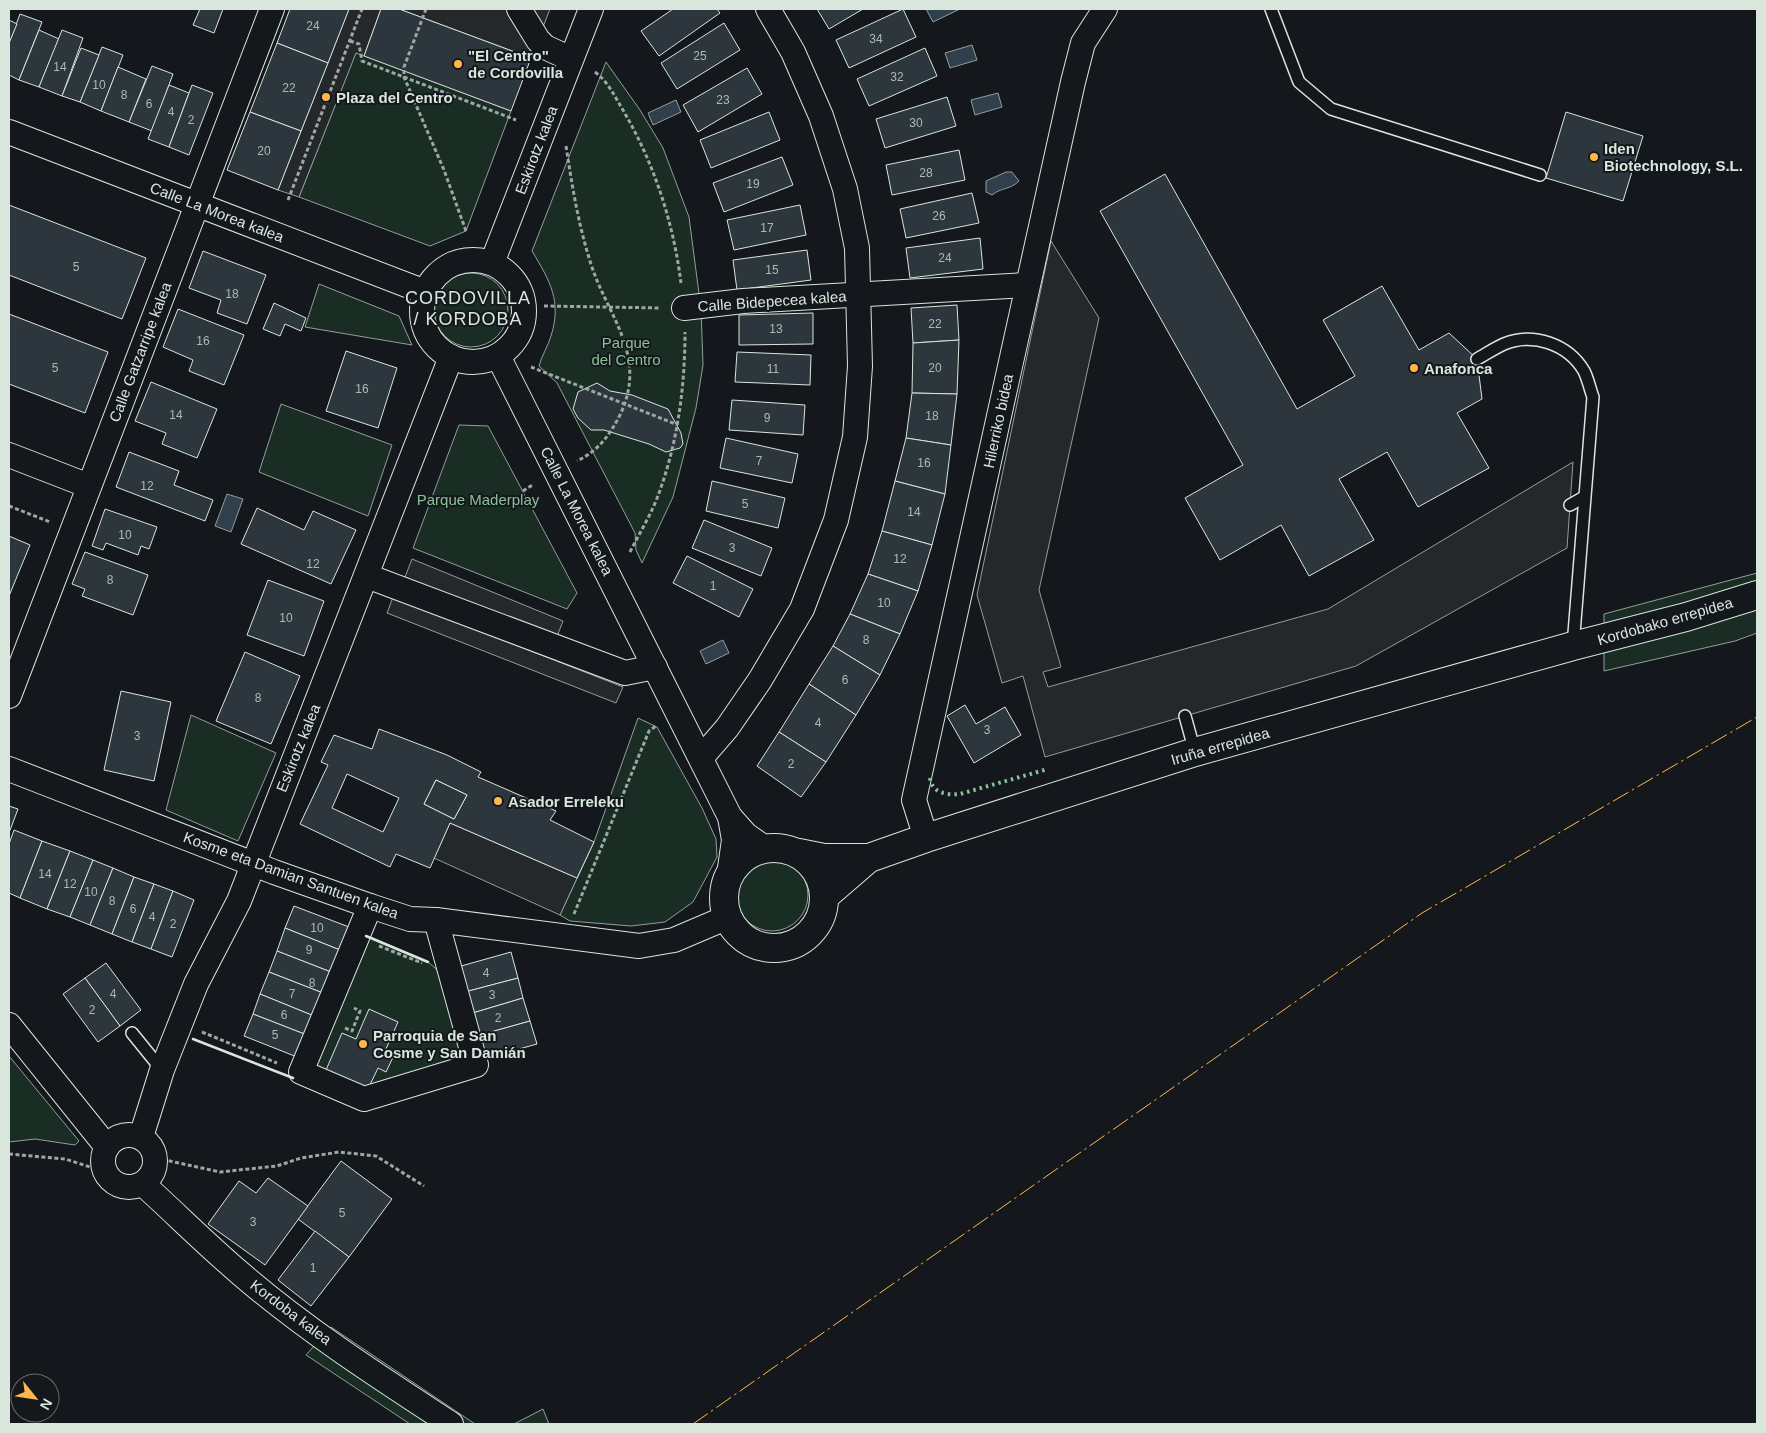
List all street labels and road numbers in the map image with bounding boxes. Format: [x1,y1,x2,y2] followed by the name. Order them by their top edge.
[511,103,561,197] street label: Eskirotz kalea
[148,179,287,246] street label: Calle La Morea kalea
[105,279,175,424] street label: Calle Gatzarripe kalea
[697,287,848,315] street label: Calle Bidepecea kalea
[980,372,1016,470] street label: Hilerriko bidea
[537,444,617,579] street label: Calle La Morea kalea
[1595,593,1735,648] street label: Kordobako errepidea
[273,701,324,794] street label: Eskirotz kalea
[1169,724,1272,768] street label: Iruña errepidea
[181,828,401,922] street label: Kosme eta Damian Santuen kalea
[247,1276,335,1348] street label: Kordoba kalea

